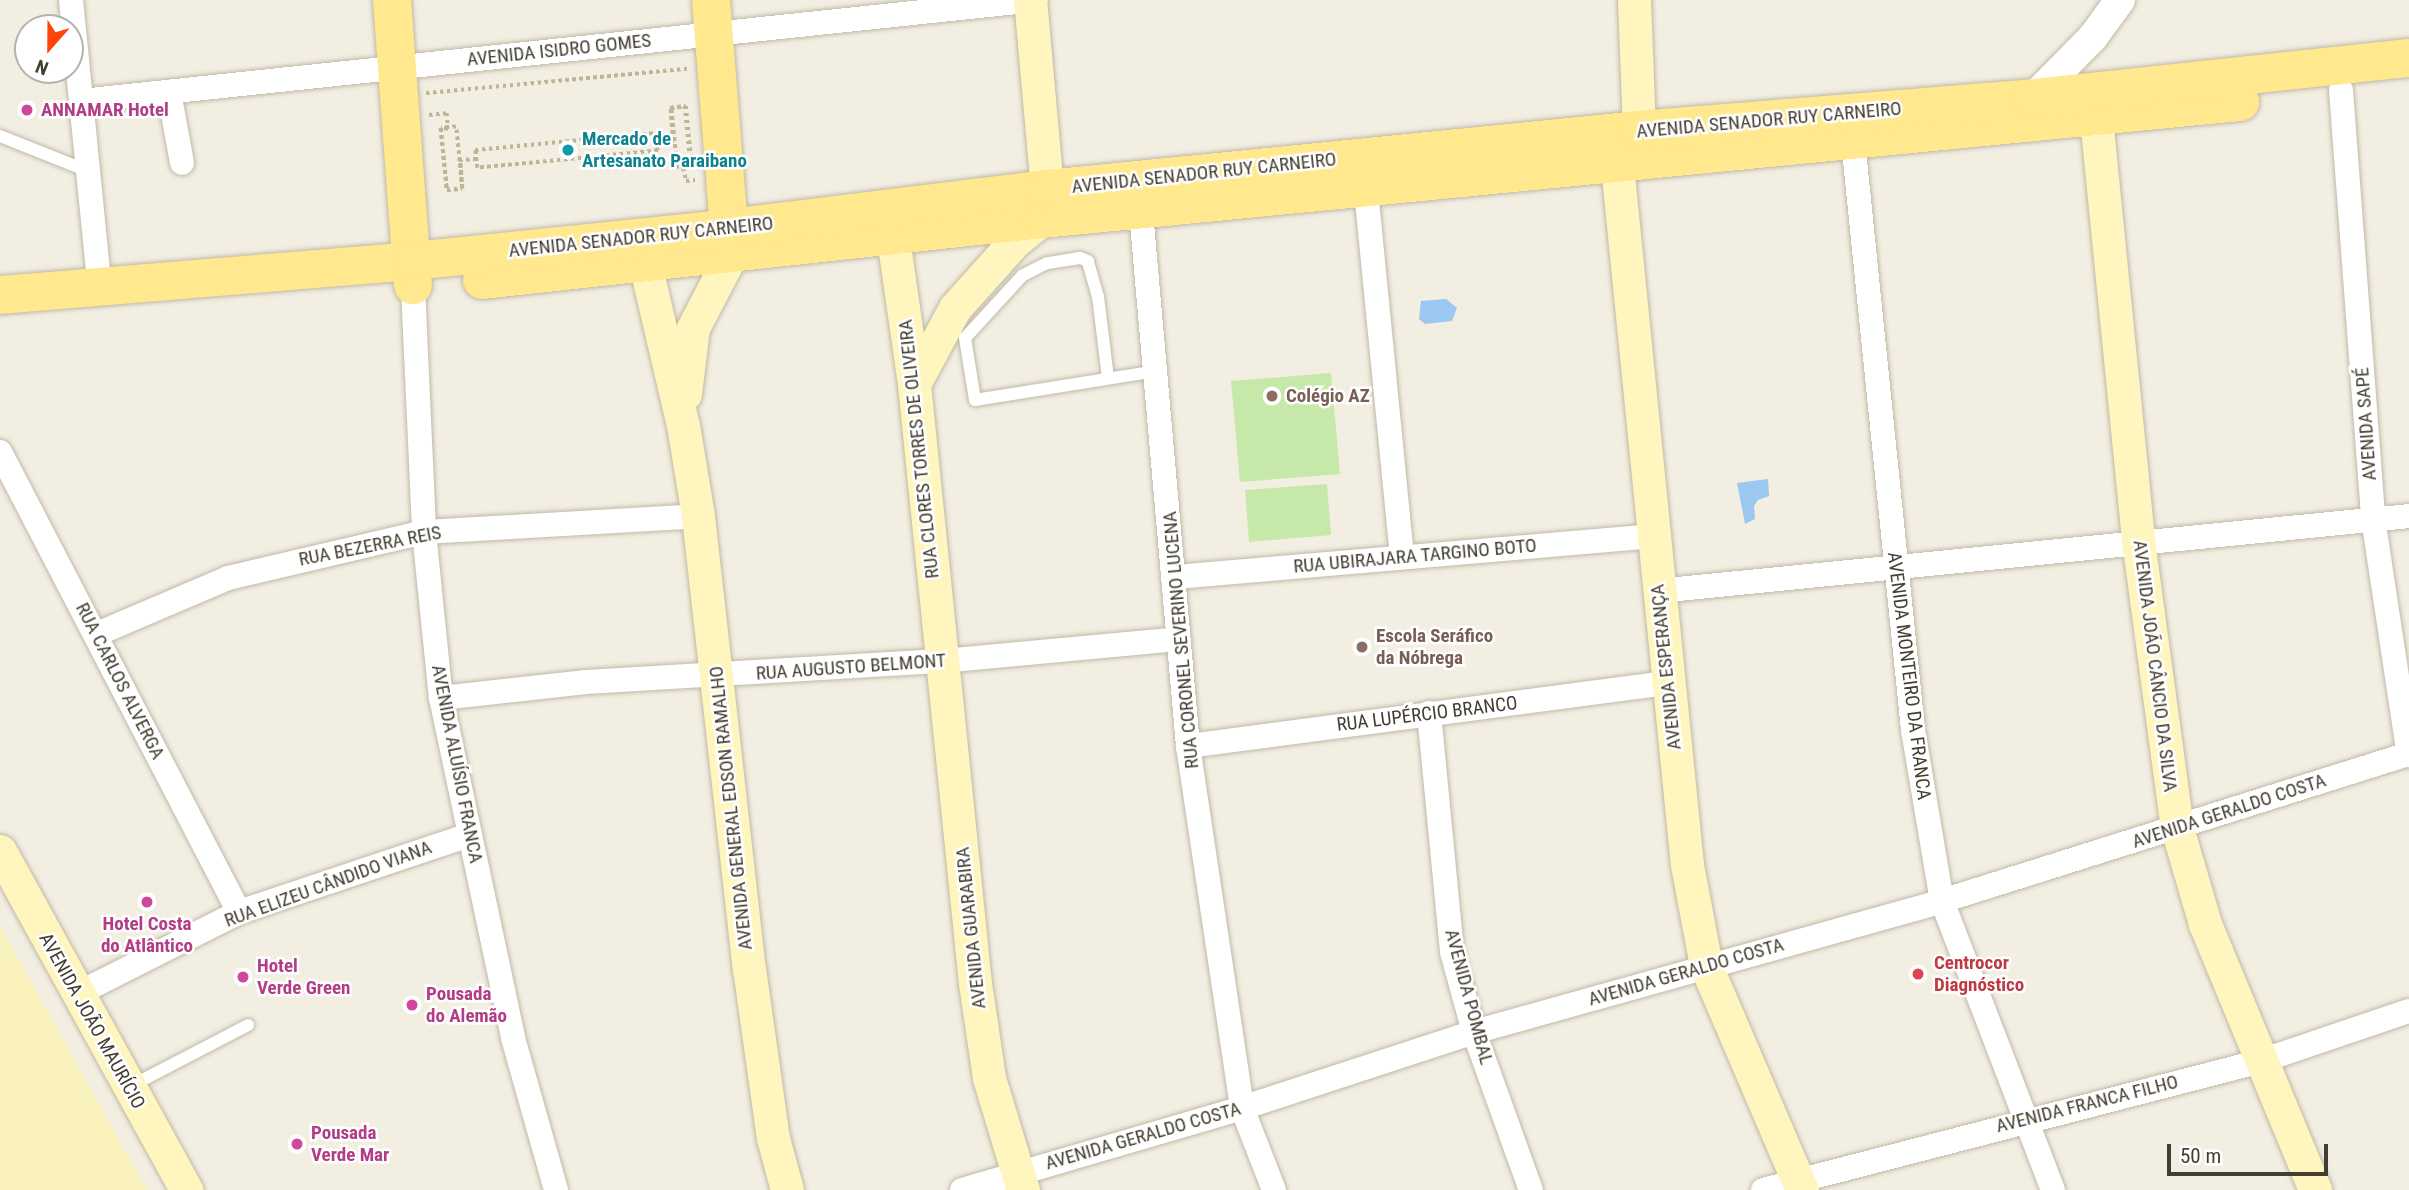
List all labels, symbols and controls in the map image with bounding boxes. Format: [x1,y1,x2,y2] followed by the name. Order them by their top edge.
[14,14,84,84] north arrow
[466,29,652,71] street label: AVENIDA ISIDRO GOMES
[32,54,52,80] text: N
[1636,97,1902,143] street label: AVENIDA SENADOR RUY CARNEIRO
[41,99,169,121] place label: ANNAMAR Hotel
[19,102,35,118] marker: ANNAMAR Hotel
[582,128,747,172] place label: Mercado de Artesanato Paraibano
[560,142,576,158] marker: Mercado de Artesanato Paraibano
[1071,148,1337,198] street label: AVENIDA SENADOR RUY CARNEIRO
[508,212,774,262] street label: AVENIDA SENADOR RUY CARNEIRO
[894,318,944,580] street label: RUA CLORES TORRES DE OLIVEIRA
[2351,367,2381,481] street label: AVENIDA SAPÉ
[1286,385,1370,407] place label: Colégio AZ
[1264,388,1280,404] marker: Colégio AZ
[1158,510,1204,770] street label: RUA CORONEL SEVERINO LUCENA
[297,521,443,571] street label: RUA BEZERRA REIS
[1292,534,1538,578] street label: RUA UBIRAJARA TARGINO BOTO
[2128,539,2182,793] street label: AVENIDA JOÃO CÂNCIO DA SILVA
[1882,551,1936,801] street label: AVENIDA MONTEIRO DA FRANCA
[1646,583,1686,751] street label: AVENIDA ESPERANÇA
[71,599,169,763] street label: RUA CARLOS ALVERGA
[1376,625,1493,669] place label: Escola Seráfico da Nóbrega
[1354,639,1370,655] marker: Escola Seráfico da Nóbrega
[755,649,947,685] street label: RUA AUGUSTO BELMONT
[427,663,487,865] street label: AVENIDA ALUÍSIO FRANCA
[705,665,757,951] street label: AVENIDA GENERAL EDSON RAMALHO
[1335,692,1519,736] street label: RUA LUPÉRCIO BRANCO
[2129,769,2329,853] street label: AVENIDA GERALDO COSTA
[221,836,435,932] street label: RUA ELIZEU CÂNDIDO VIANA
[951,846,991,1010] street label: AVENIDA GUARABIRA
[139,894,155,910] marker: Hotel Costa do Atlântico
[101,913,193,957] place label: Hotel Costa do Atlântico
[1440,927,1498,1067] street label: AVENIDA POMBAL
[34,929,150,1113] street label: AVENIDA JOÃO MAURÍCIO
[1586,933,1786,1011] street label: AVENIDA GERALDO COSTA
[1934,952,2024,996] place label: Centrocor Diagnóstico
[257,955,350,999] place label: Hotel Verde Green
[1908,964,1928,984] marker: Centrocor Diagnóstico
[235,969,251,985] marker: Hotel Verde Green
[426,983,507,1027] place label: Pousada do Alemão
[404,997,420,1013] marker: Pousada do Alemão
[1994,1070,2180,1138] street label: AVENIDA FRANCA FILHO
[1043,1097,1243,1175] street label: AVENIDA GERALDO COSTA
[311,1122,389,1166] place label: Pousada Verde Mar
[2171,1130,2332,1174] scale bar
[289,1136,305,1152] marker: Pousada Verde Mar
[2180,1144,2221,1168] text: 50 m

